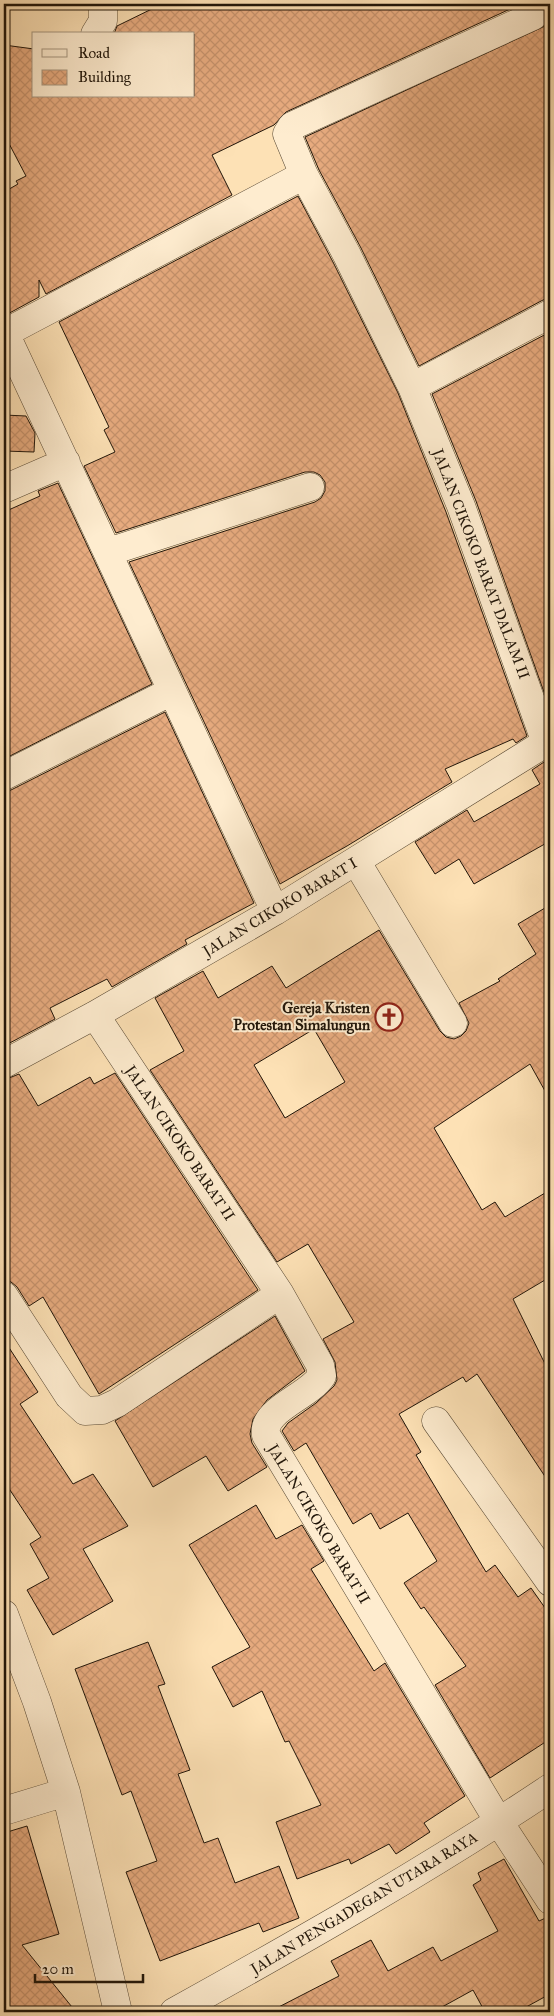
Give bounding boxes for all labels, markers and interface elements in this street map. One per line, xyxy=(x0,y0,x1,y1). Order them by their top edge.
legend xyxy=(32,32,195,98)
text: Road xyxy=(78,44,110,62)
text: Building xyxy=(78,68,132,86)
street label: JALAN CIKOKO BARAT DALAM II xyxy=(427,444,533,682)
street label: JALAN CIKOKO BARAT I xyxy=(198,854,361,962)
place label: Gereja Kristen Protestan Simalungun xyxy=(233,999,371,1035)
church icon: Gereja Kristen Protestan Simalungun xyxy=(374,1002,404,1032)
street label: JALAN CIKOKO BARAT II xyxy=(119,1060,239,1225)
street label: JALAN CIKOKO BARAT II xyxy=(262,1439,374,1608)
street label: JALAN PENGADEGAN UTARA RAYA xyxy=(246,1828,481,1980)
scale bar xyxy=(35,1951,142,1983)
text: 20 m xyxy=(42,1960,74,1978)

